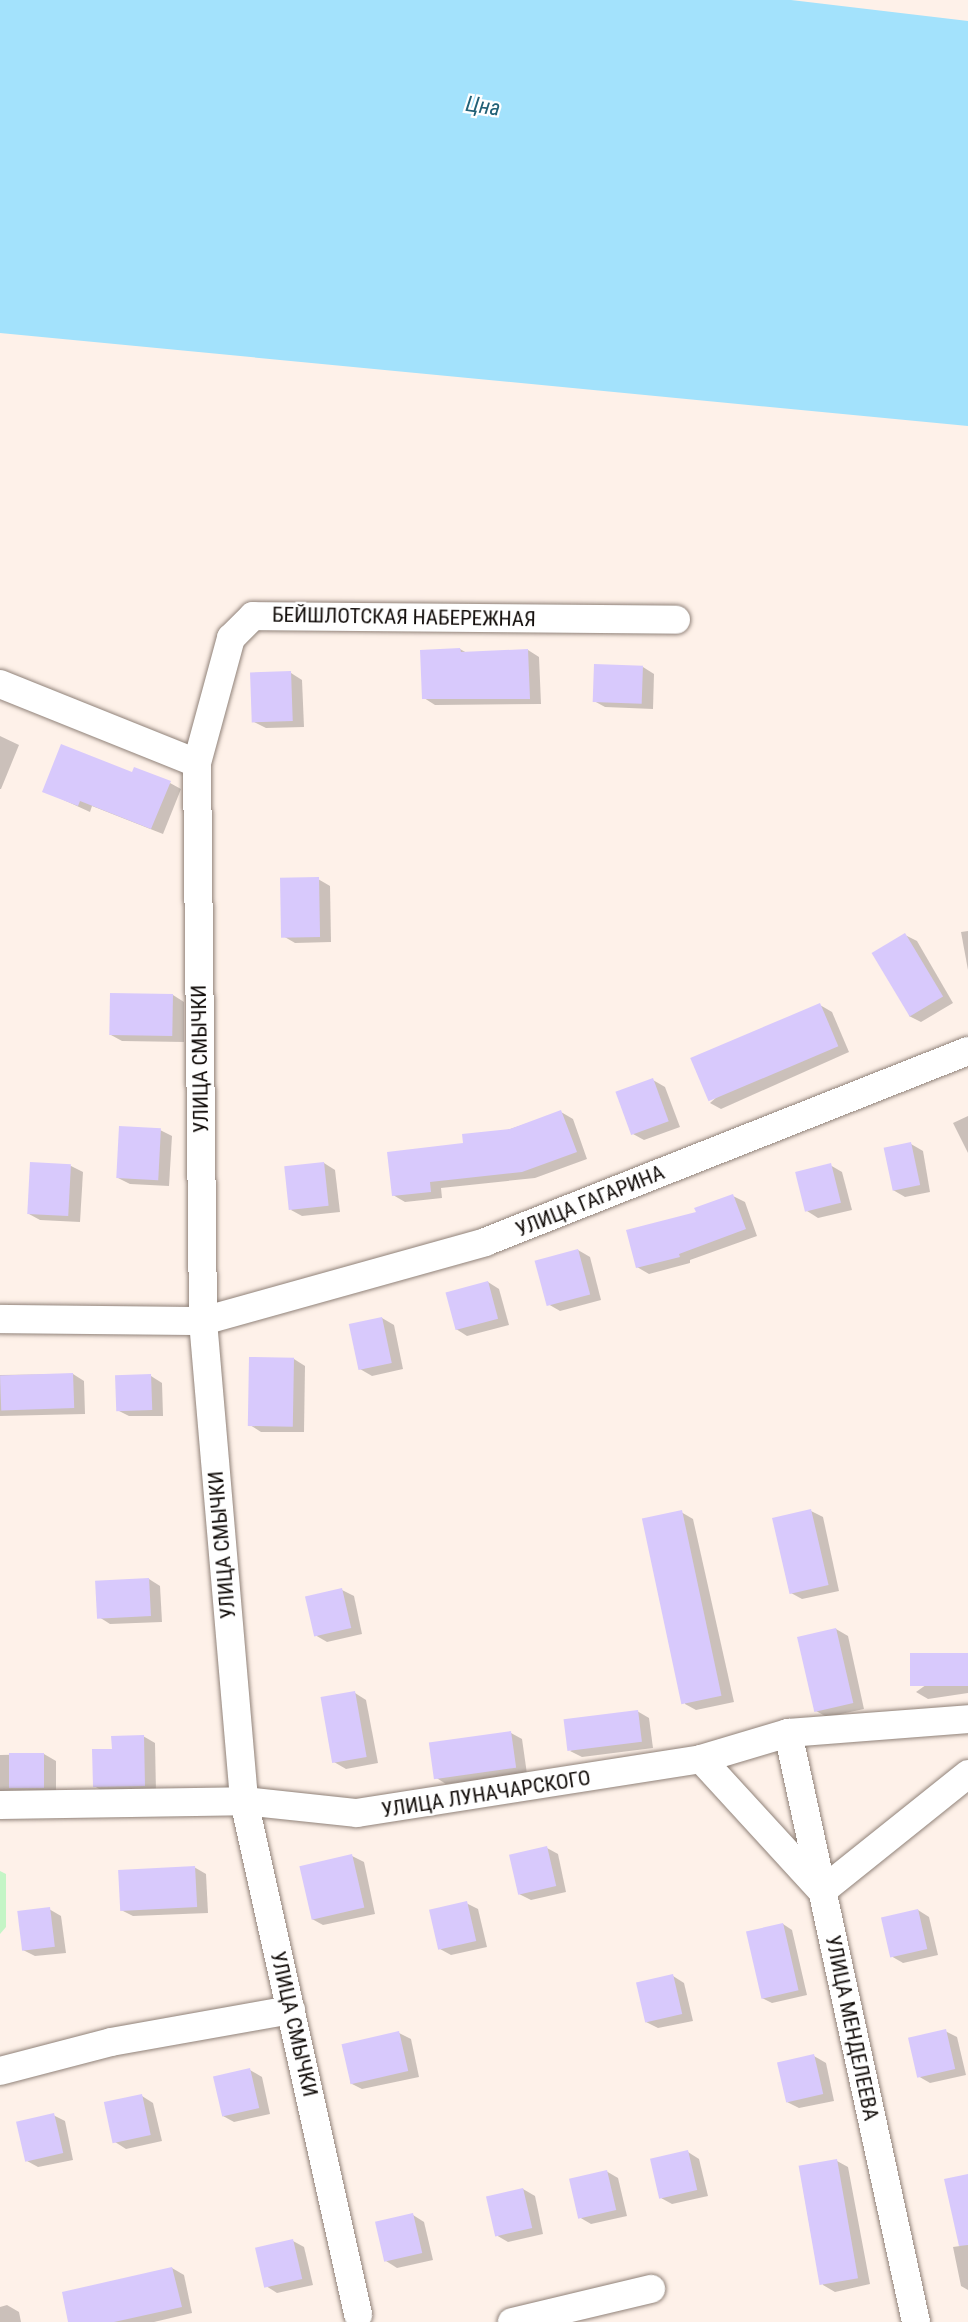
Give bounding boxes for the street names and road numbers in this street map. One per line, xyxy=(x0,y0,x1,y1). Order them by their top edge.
street label: БЕЙШЛОТСКАЯ НАБЕРЕЖНАЯ xyxy=(272,602,536,632)
street label: УЛИЦА СМЫЧКИ xyxy=(186,985,214,1133)
street label: УЛИЦА ГАГАРИНА xyxy=(512,1160,668,1242)
street label: УЛИЦА СМЫЧКИ xyxy=(203,1470,241,1620)
street label: УЛИЦА ЛУНАЧАРСКОГО xyxy=(380,1765,592,1823)
street label: УЛИЦА МЕНДЕЛЕЕВА xyxy=(820,1933,884,2123)
street label: УЛИЦА СМЫЧКИ xyxy=(265,1949,323,2099)

